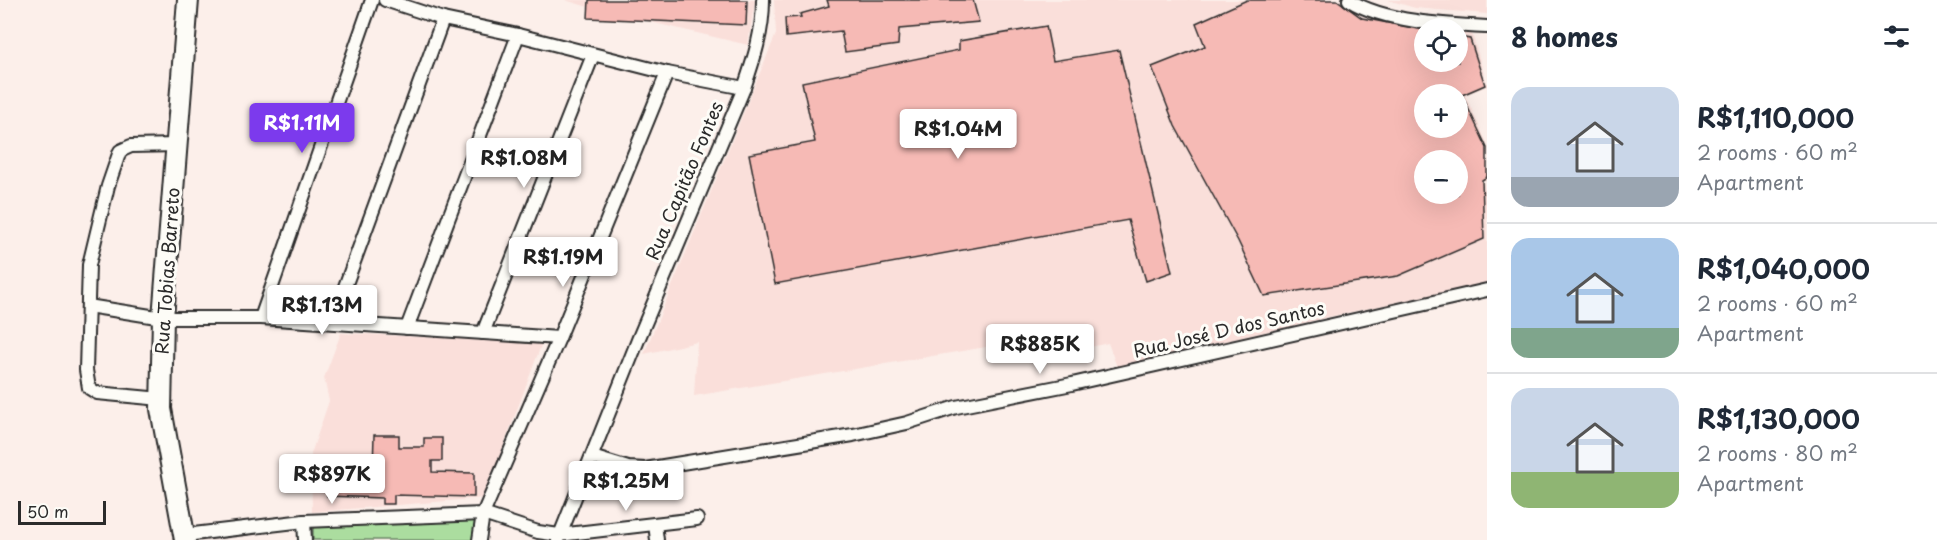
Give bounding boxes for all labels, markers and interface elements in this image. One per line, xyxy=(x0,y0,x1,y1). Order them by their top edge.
text: 8 homes xyxy=(1511,17,1618,56)
map controls xyxy=(1414,18,1468,204)
button: locate xyxy=(1414,18,1468,72)
icon: filters xyxy=(1880,20,1913,53)
button: + xyxy=(1414,84,1468,138)
street label: Rua Capitão Fontes xyxy=(638,97,729,264)
text: R$1,110,000 xyxy=(1697,98,1854,137)
pin: R$1.11M xyxy=(247,103,357,154)
text: R$1.11M xyxy=(263,107,341,137)
pin: R$1.04M xyxy=(903,109,1013,160)
icon: home xyxy=(1559,111,1631,183)
text: R$1.04M xyxy=(914,113,1002,143)
text: 2 rooms · 60 m² xyxy=(1697,137,1858,167)
pin: R$1.08M xyxy=(469,138,579,189)
text: R$1.08M xyxy=(480,142,568,172)
button: − xyxy=(1414,150,1468,204)
text: Apartment xyxy=(1697,167,1804,197)
street label: Rua Tobias Barreto xyxy=(147,187,186,355)
pin: R$1.19M xyxy=(508,237,618,288)
text: R$1.19M xyxy=(523,241,603,271)
text: R$1,040,000 xyxy=(1697,249,1870,288)
icon: home xyxy=(1559,262,1631,334)
pin: R$1.13M xyxy=(267,285,377,336)
text: 2 rooms · 60 m² xyxy=(1697,288,1858,318)
text: R$1.13M xyxy=(281,289,363,319)
street label: Rua José D dos Santos xyxy=(1131,293,1327,364)
text: Apartment xyxy=(1697,318,1804,348)
pin: R$885K xyxy=(991,324,1089,375)
text: R$885K xyxy=(1000,328,1080,358)
text: R$1,130,000 xyxy=(1697,399,1860,438)
icon: home xyxy=(1559,412,1631,484)
text: 2 rooms · 80 m² xyxy=(1697,438,1858,468)
pin: R$897K xyxy=(283,454,381,505)
text: R$897K xyxy=(293,458,371,488)
pin: R$1.25M xyxy=(571,461,681,512)
text: R$1.25M xyxy=(583,465,669,495)
text: Apartment xyxy=(1697,468,1804,498)
scale bar xyxy=(18,498,106,526)
text: 50 m xyxy=(27,499,68,523)

